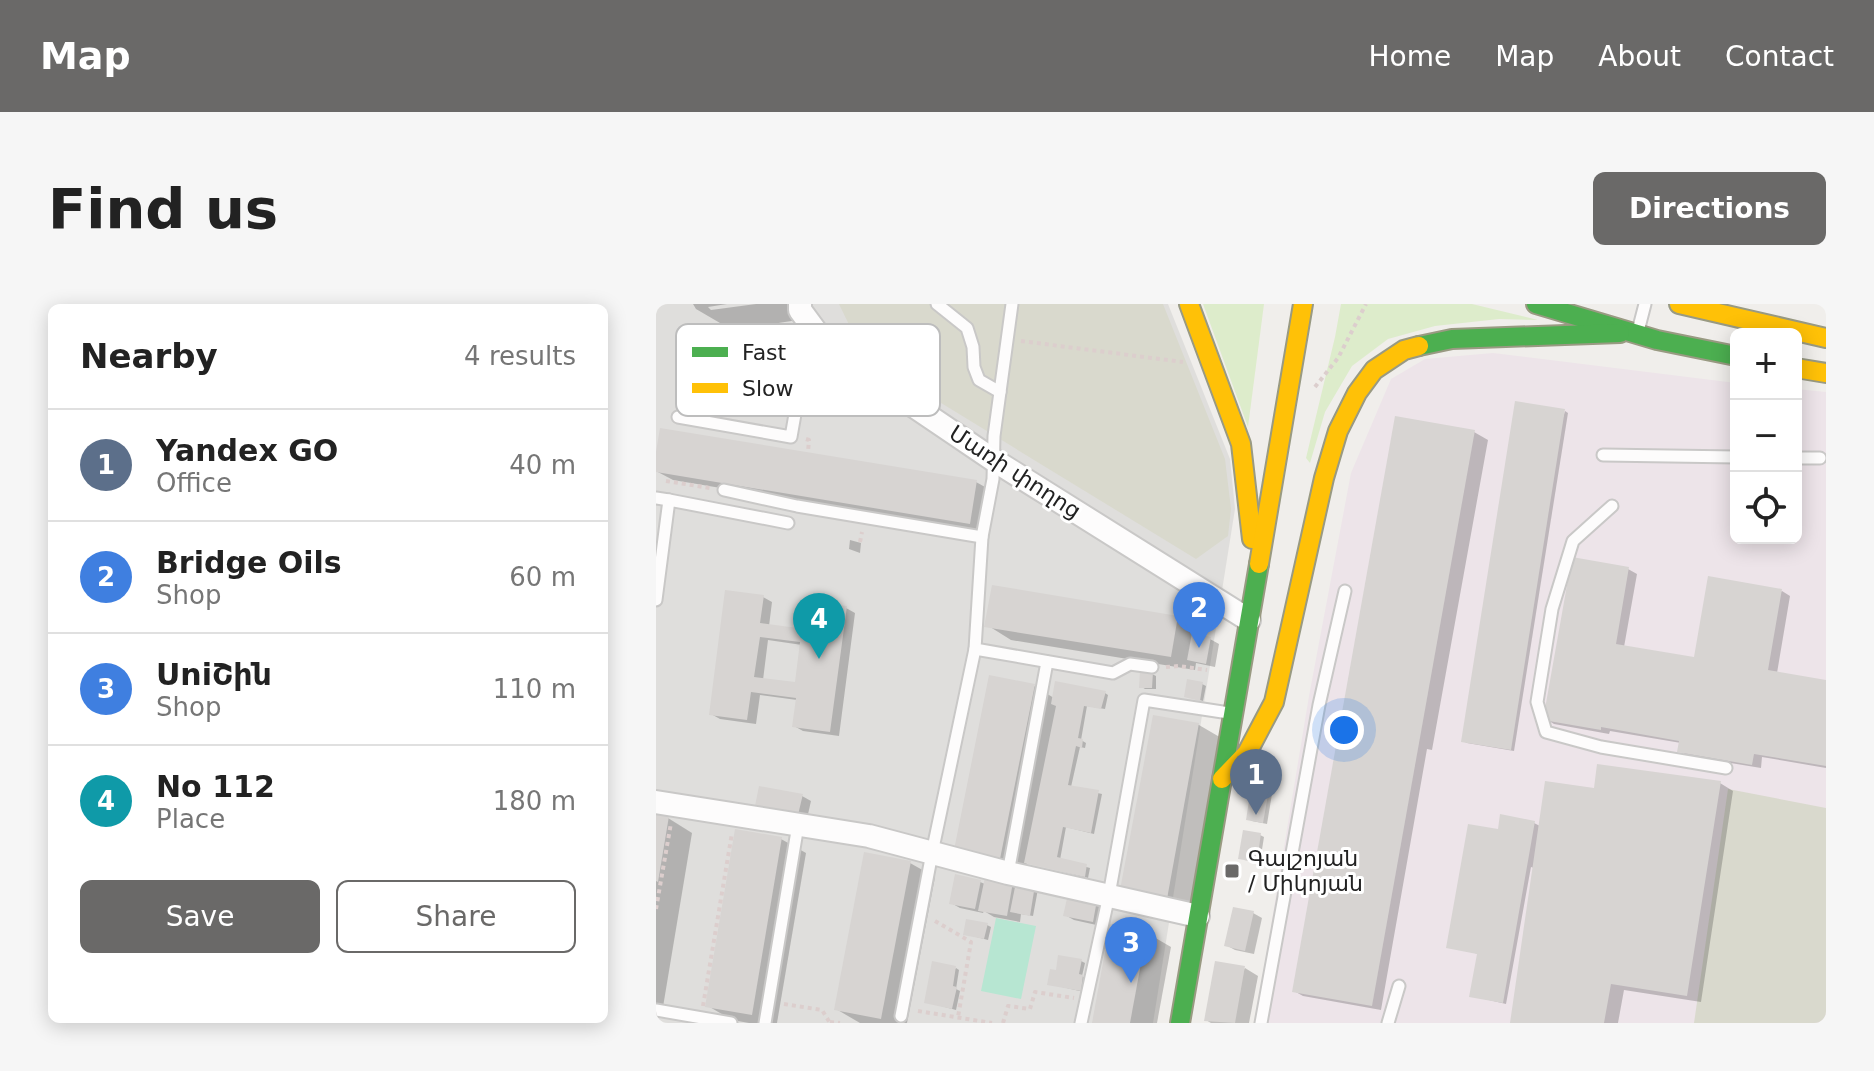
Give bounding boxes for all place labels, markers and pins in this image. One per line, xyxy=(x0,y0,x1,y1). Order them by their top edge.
pin: 2 xyxy=(1173,582,1225,648)
pin: 4 xyxy=(793,593,845,659)
pin: 1 xyxy=(1230,749,1282,815)
place label: Գալշոյան / Միկոյան xyxy=(1248,846,1363,896)
marker: Գալշոյան / Միկոյան xyxy=(1223,862,1241,880)
pin: 3 xyxy=(1105,917,1157,983)

